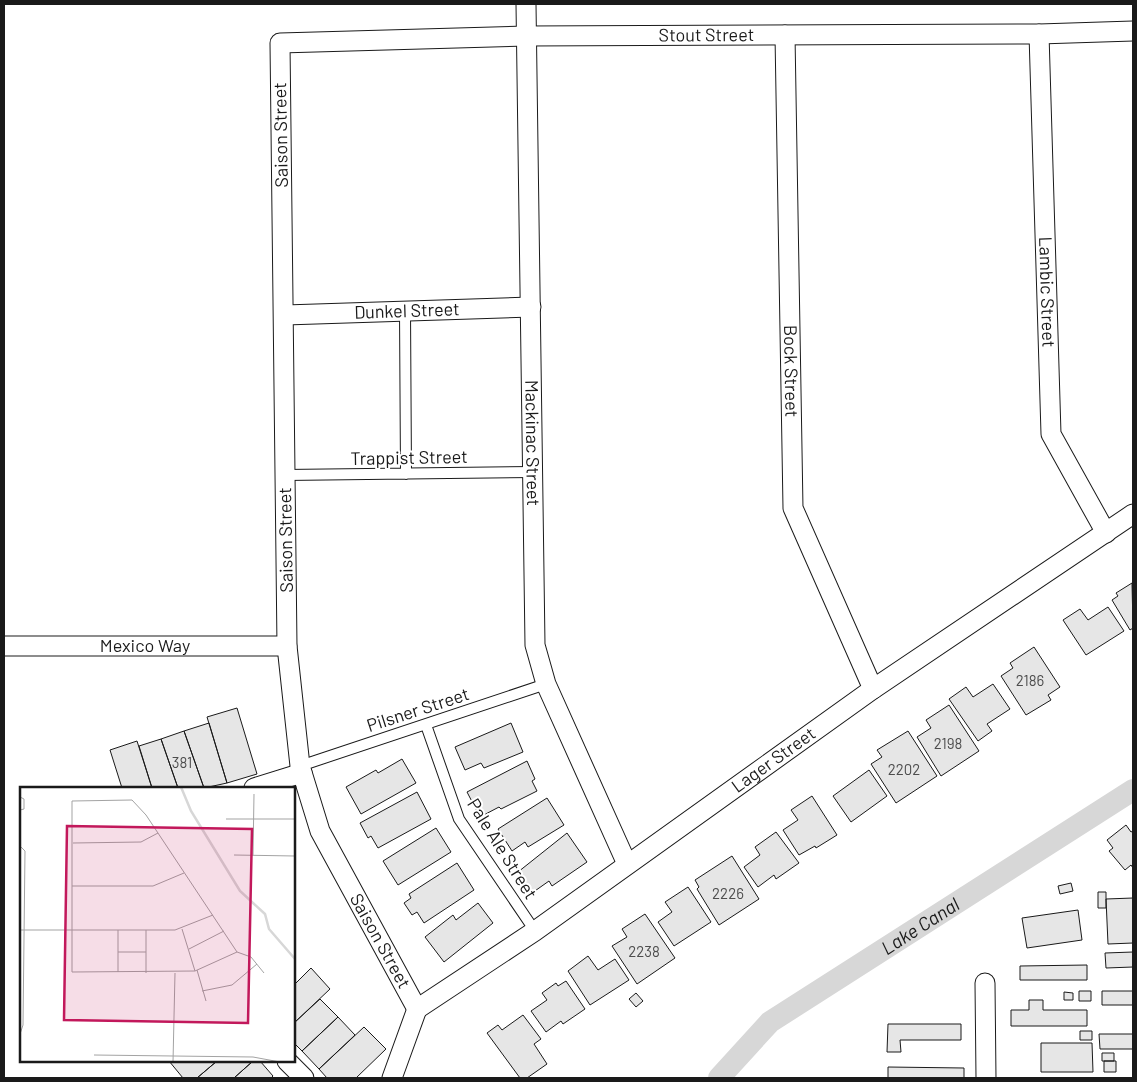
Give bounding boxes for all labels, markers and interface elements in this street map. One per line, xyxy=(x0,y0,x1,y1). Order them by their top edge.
street label: Stout Street xyxy=(659,23,754,45)
street label: Saison Street xyxy=(268,82,292,188)
street label: Lambic Street xyxy=(1035,236,1060,348)
street label: Dunkel Street xyxy=(354,297,460,323)
street label: Bock Street xyxy=(780,325,803,417)
street label: Mackinac Street xyxy=(521,380,545,506)
street label: Trappist Street xyxy=(350,445,468,469)
street label: Saison Street xyxy=(273,487,297,593)
street label: Mexico Way xyxy=(100,634,190,656)
house number: 2186 xyxy=(1016,671,1044,689)
street label: Pilsner Street xyxy=(364,682,472,736)
street label: Lager Street xyxy=(727,722,819,797)
house number: 2198 xyxy=(934,734,962,752)
house number: 381 xyxy=(172,753,192,771)
house number: 2202 xyxy=(888,760,920,778)
inset map xyxy=(20,787,295,1062)
street label: Pale Ale Street xyxy=(463,794,543,903)
house number: 2226 xyxy=(712,884,744,902)
street label: Saison Street xyxy=(346,889,416,992)
water label: Lake Canal xyxy=(877,892,964,959)
house number: 2238 xyxy=(628,942,660,960)

